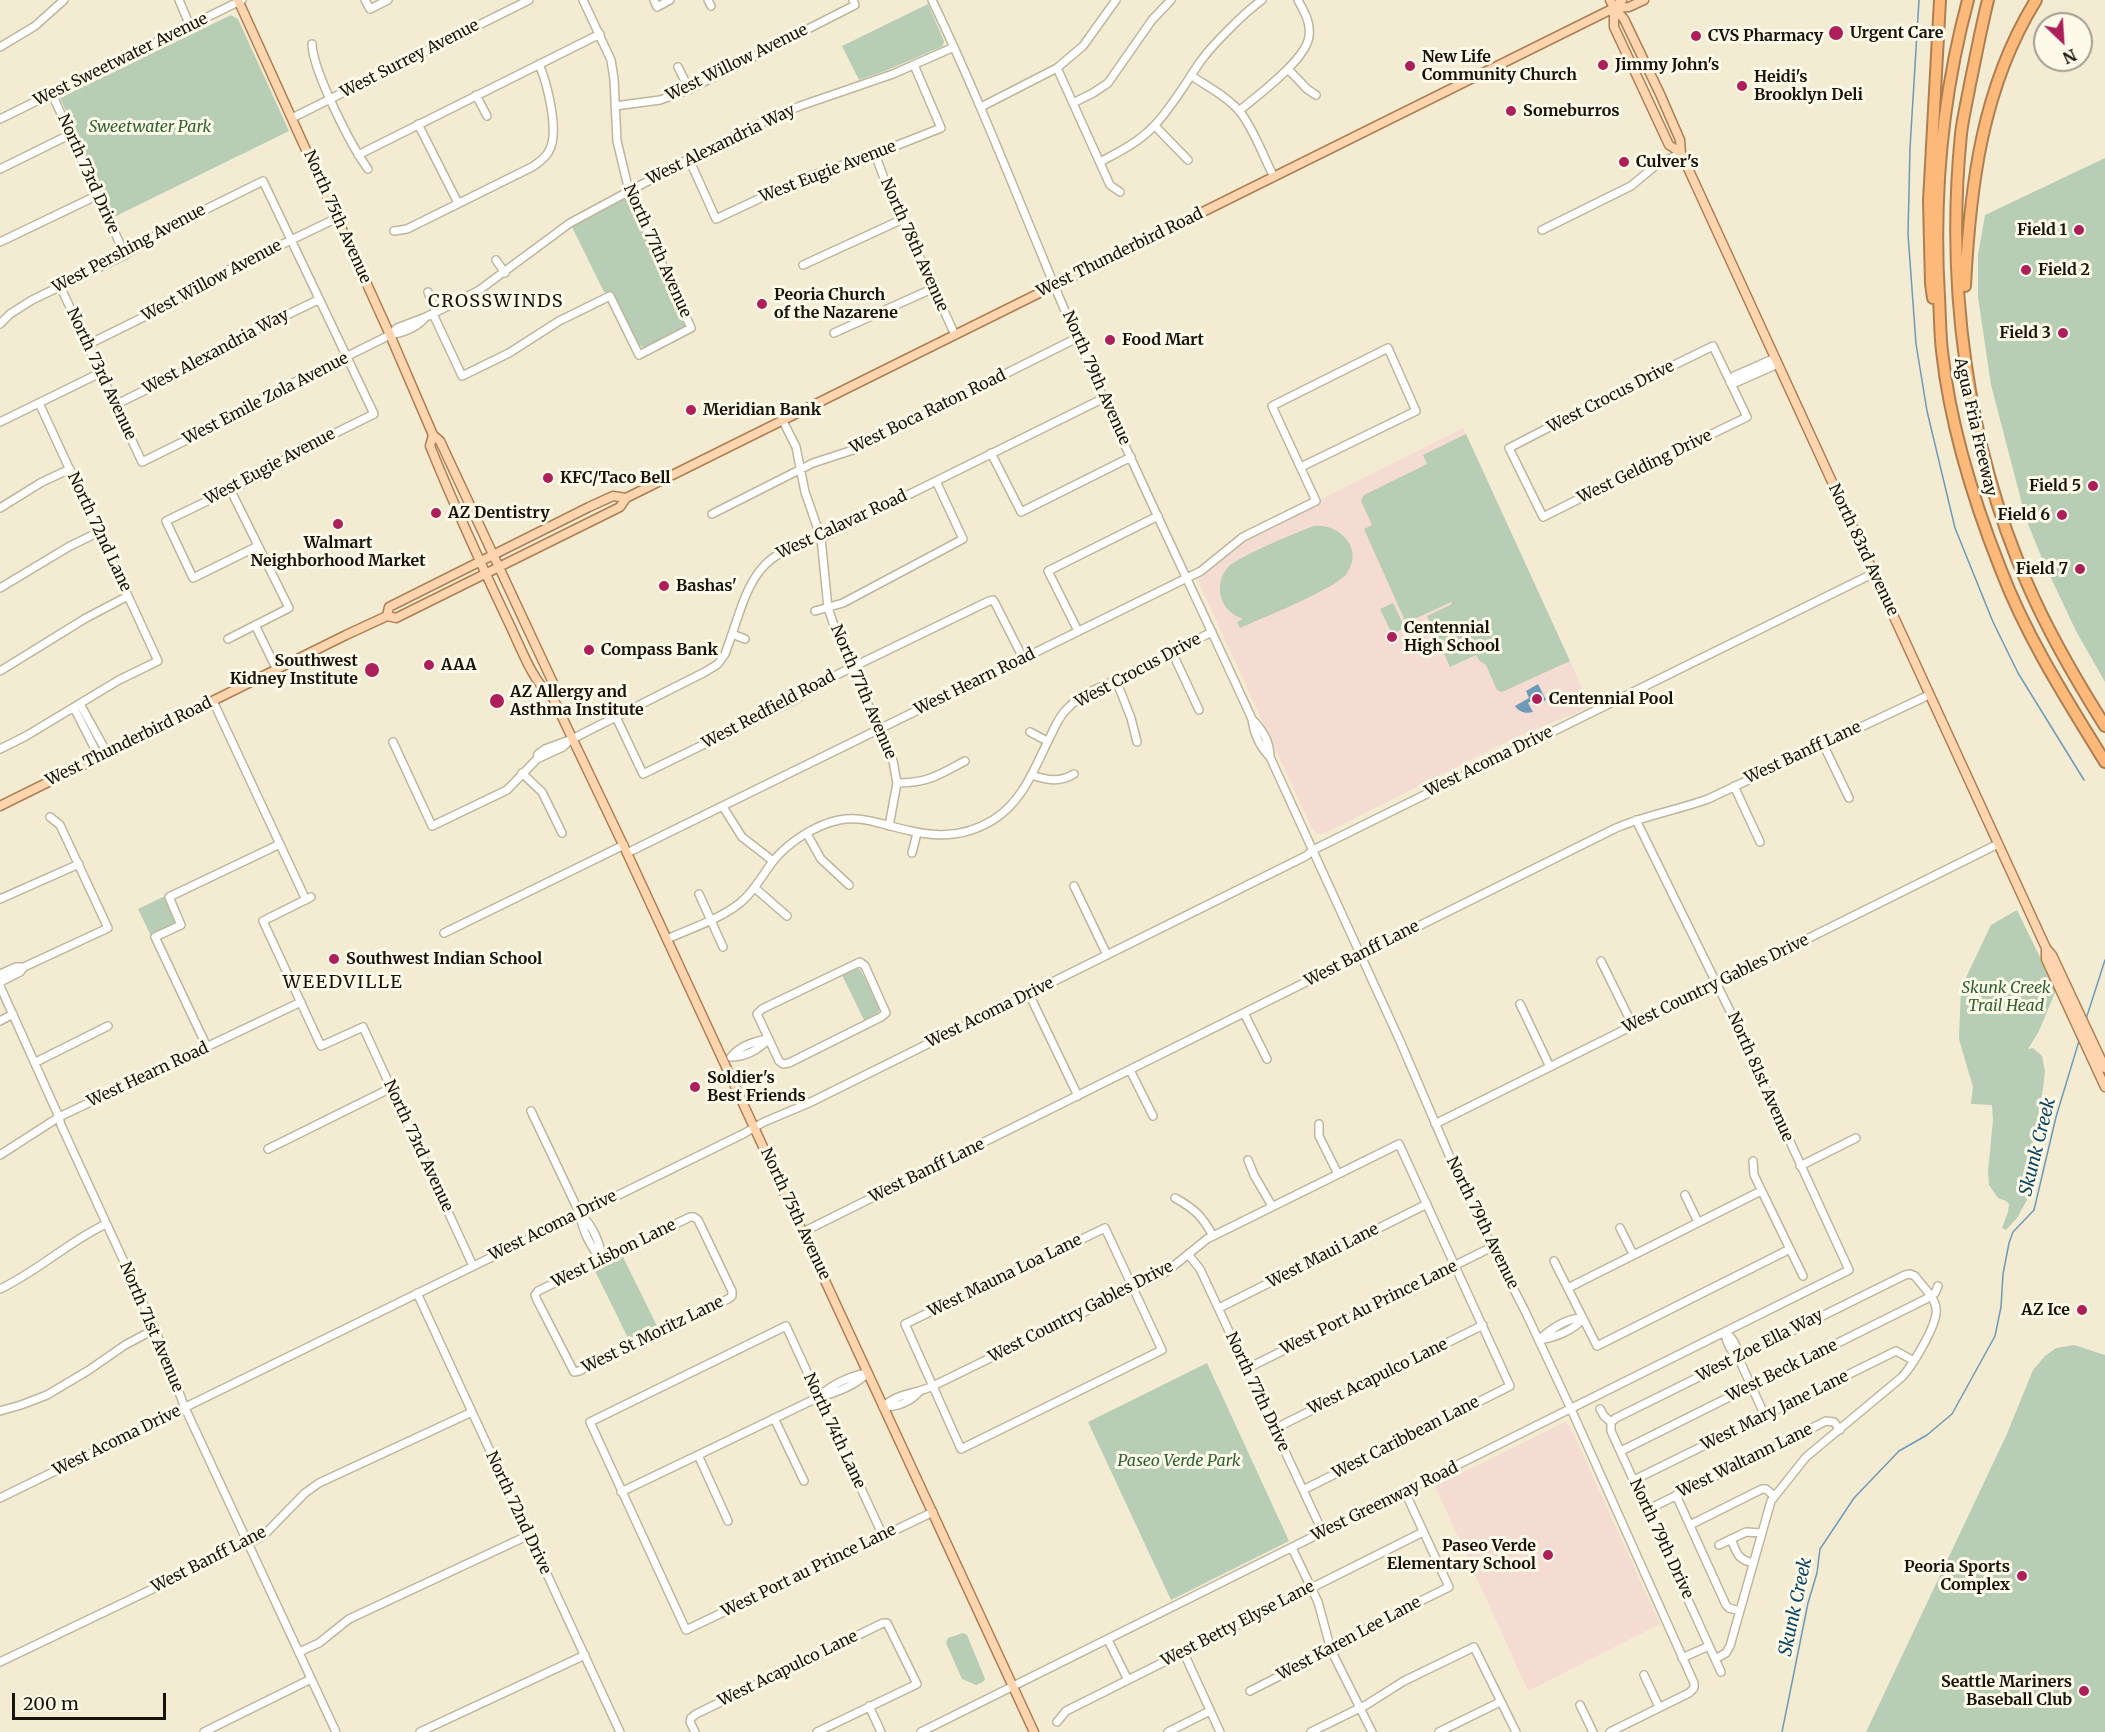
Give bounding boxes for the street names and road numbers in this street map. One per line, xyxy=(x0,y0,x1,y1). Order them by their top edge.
street label: West Sweetwater Avenue xyxy=(31,9,211,111)
street label: West Surrey Avenue xyxy=(338,16,482,102)
street label: West Willow Avenue xyxy=(663,20,811,106)
street label: West Alexandria Way xyxy=(644,101,798,189)
street label: North 73rd Drive xyxy=(53,111,123,237)
street label: West Eugie Avenue xyxy=(757,137,899,207)
street label: North 75th Avenue xyxy=(299,148,375,286)
street label: North 78th Avenue xyxy=(876,175,952,315)
street label: North 77th Avenue xyxy=(619,181,695,321)
street label: West Pershing Avenue xyxy=(49,201,209,297)
street label: West Thunderbird Road xyxy=(1034,204,1206,302)
street label: West Willow Avenue xyxy=(139,236,285,326)
street label: North 73rd Avenue xyxy=(62,305,140,443)
street label: West Alexandria Way xyxy=(140,305,292,399)
street label: North 79th Avenue xyxy=(1058,308,1134,448)
street label: West Emile Zola Avenue xyxy=(180,349,352,449)
street label: Agua Fria Freeway xyxy=(1950,356,2000,498)
street label: West Crocus Drive xyxy=(1544,357,1678,437)
street label: West Boca Raton Road xyxy=(847,366,1009,458)
street label: West Eugie Avenue xyxy=(202,425,338,509)
street label: West Gelding Drive xyxy=(1575,426,1715,508)
street label: North 72nd Lane xyxy=(63,469,135,595)
street label: North 83rd Avenue xyxy=(1824,481,1902,619)
street label: West Calavar Road xyxy=(774,486,910,564)
street label: North 77th Avenue xyxy=(826,622,900,762)
street label: West Crocus Drive xyxy=(1072,630,1204,712)
street label: West Hearn Road xyxy=(912,645,1038,719)
street label: West Redfield Road xyxy=(699,667,839,753)
street label: West Thunderbird Road xyxy=(43,693,215,791)
street label: West Banff Lane xyxy=(1742,718,1864,788)
street label: West Acoma Drive xyxy=(1422,723,1556,801)
street label: West Banff Lane xyxy=(1302,917,1422,991)
street label: West Country Gables Drive xyxy=(1620,931,1812,1037)
street label: West Acoma Drive xyxy=(923,974,1057,1052)
street label: North 81st Avenue xyxy=(1723,1009,1797,1145)
street label: West Hearn Road xyxy=(84,1038,212,1112)
street label: North 73rd Avenue xyxy=(379,1077,457,1215)
street label: West Banff Lane xyxy=(866,1135,988,1207)
street label: North 75th Avenue xyxy=(756,1145,834,1283)
street label: North 79th Avenue xyxy=(1442,1154,1522,1292)
street label: West Acoma Drive xyxy=(486,1187,620,1265)
street label: West Lisbon Lane xyxy=(549,1216,679,1292)
street label: West Maui Lane xyxy=(1264,1220,1382,1292)
street label: West Mauna Loa Lane xyxy=(925,1230,1085,1322)
street label: West Country Gables Drive xyxy=(986,1257,1176,1367)
street label: West Port Au Prince Lane xyxy=(1277,1257,1461,1359)
street label: North 71st Avenue xyxy=(115,1259,187,1395)
street label: West St Moritz Lane xyxy=(579,1292,727,1378)
street label: West Zoe Ella Way xyxy=(1694,1306,1826,1386)
street label: North 77th Drive xyxy=(1221,1329,1293,1455)
street label: West Acapulco Lane xyxy=(1305,1335,1451,1419)
street label: West Beck Lane xyxy=(1723,1336,1841,1406)
street label: West Mary Jane Lane xyxy=(1698,1367,1852,1455)
street label: North 74th Lane xyxy=(799,1370,869,1492)
street label: West Caribbean Lane xyxy=(1330,1393,1482,1483)
street label: West Acoma Drive xyxy=(50,1402,184,1480)
street label: West Waltann Lane xyxy=(1674,1420,1816,1502)
street label: North 72nd Drive xyxy=(481,1449,555,1577)
street label: West Greenway Road xyxy=(1309,1458,1461,1546)
street label: North 79th Drive xyxy=(1625,1476,1697,1602)
street label: West Port au Prince Lane xyxy=(719,1520,899,1622)
street label: West Banff Lane xyxy=(149,1523,269,1597)
street label: West Betty Elyse Lane xyxy=(1158,1577,1318,1671)
street label: West Karen Lee Lane xyxy=(1274,1593,1424,1685)
street label: West Acapulco Lane xyxy=(715,1627,861,1711)

